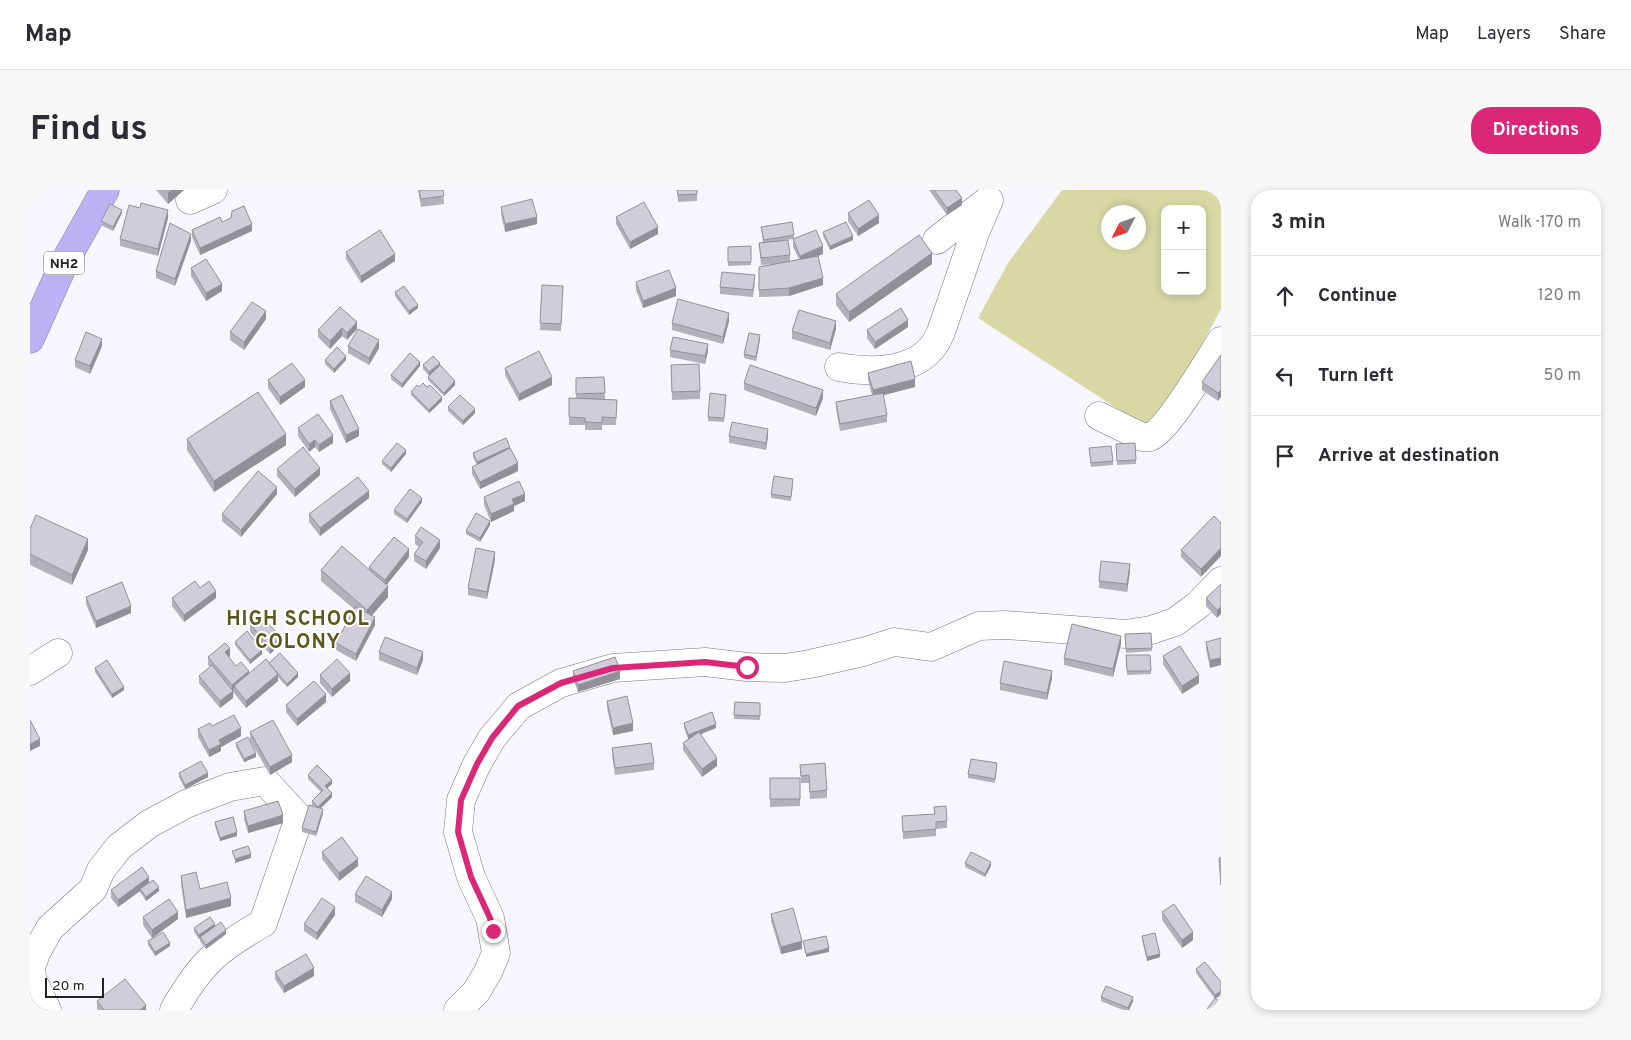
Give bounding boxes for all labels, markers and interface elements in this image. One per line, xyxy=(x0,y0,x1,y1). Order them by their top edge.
text: Map xyxy=(25,20,72,50)
text: Map xyxy=(1415,23,1449,46)
text: Layers xyxy=(1477,23,1531,46)
text: Share xyxy=(1559,23,1606,46)
button: Directions xyxy=(1471,107,1601,154)
text: Find us xyxy=(30,108,148,152)
north arrow xyxy=(1101,205,1146,250)
map controls xyxy=(1161,205,1206,295)
button: + xyxy=(1161,205,1206,250)
text: 3 min xyxy=(1271,209,1326,236)
text: Walk · 170 m xyxy=(1498,213,1581,233)
button: − xyxy=(1161,250,1206,295)
road number: NH2 xyxy=(44,252,84,274)
icon: ahead xyxy=(1271,282,1299,310)
text: Continue xyxy=(1318,284,1397,308)
text: 120 m xyxy=(1538,286,1581,306)
icon: left xyxy=(1271,362,1299,390)
text: Turn left xyxy=(1318,364,1394,388)
text: 50 m xyxy=(1544,366,1581,386)
icon: arrive xyxy=(1271,442,1299,470)
text: Arrive at destination xyxy=(1318,444,1499,468)
district label: HIGH SCHOOL COLONY xyxy=(226,607,370,656)
route start xyxy=(736,656,759,679)
route end xyxy=(482,920,505,943)
scale bar xyxy=(45,975,104,998)
text: 20 m xyxy=(52,978,85,995)

